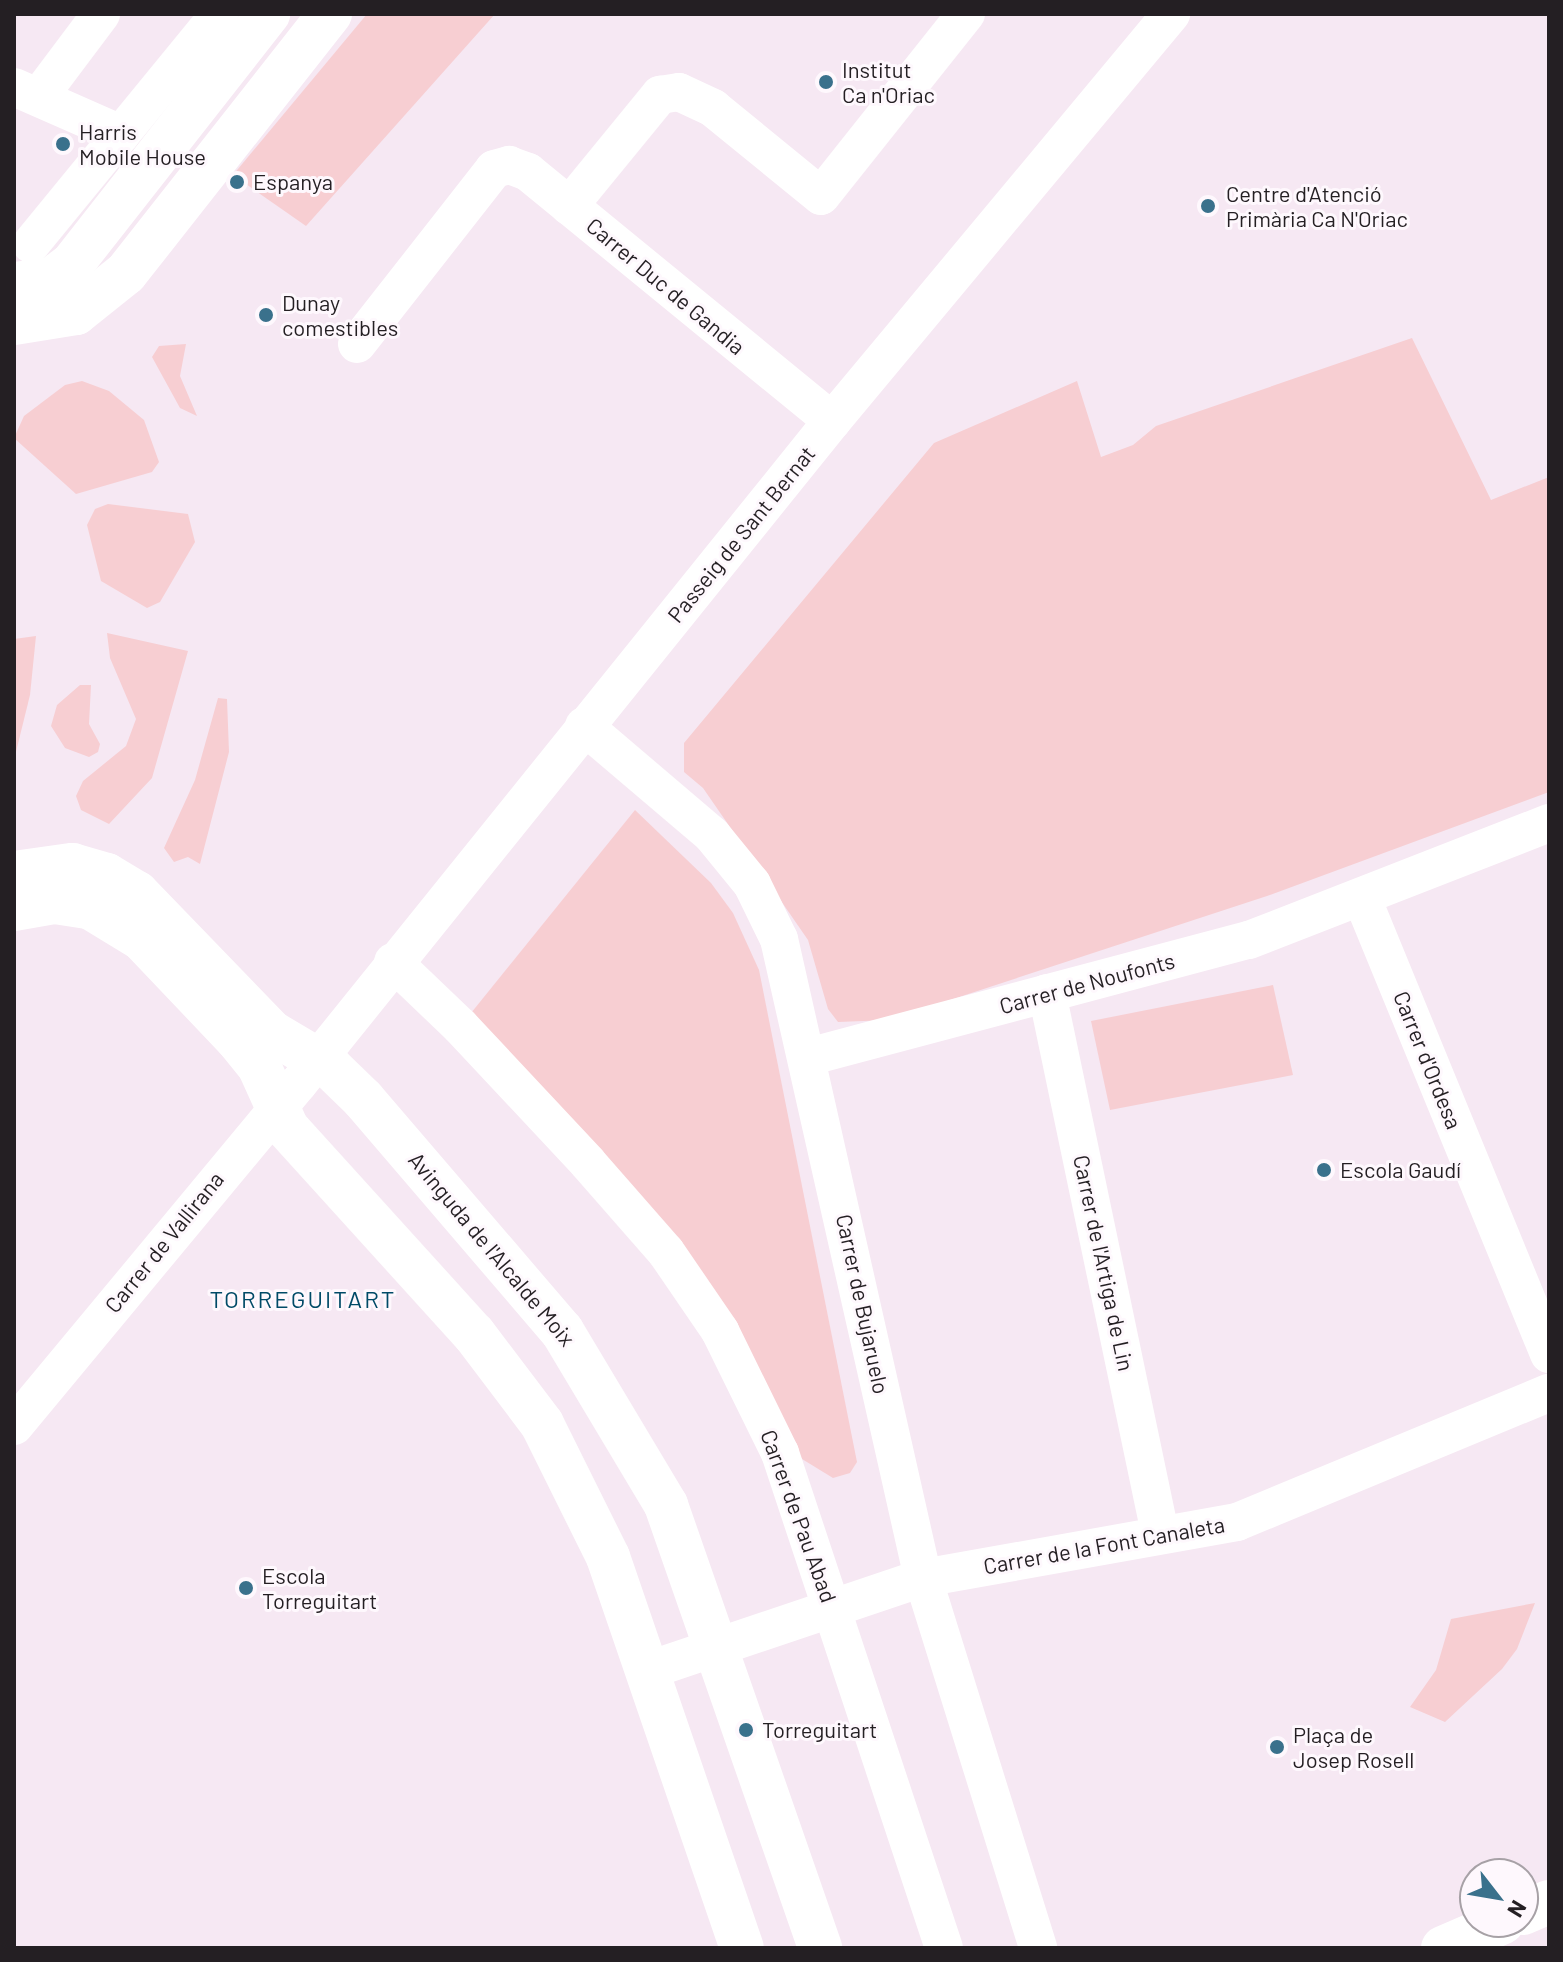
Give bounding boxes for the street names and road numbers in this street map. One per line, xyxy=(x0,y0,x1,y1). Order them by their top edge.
street label: Carrer Duc de Gandia xyxy=(581,212,751,360)
street label: Passeig de Sant Bernat xyxy=(662,440,820,628)
street label: Carrer de Noufonts xyxy=(996,947,1178,1019)
street label: Carrer d'Ordesa xyxy=(1388,987,1468,1133)
street label: Avinguda de l'Alcalde Moix xyxy=(403,1147,581,1351)
street label: Carrer de l'Artiga de Lin xyxy=(1068,1153,1140,1373)
street label: Carrer de Vallirana xyxy=(99,1166,229,1318)
street label: Carrer de Bujaruelo xyxy=(831,1212,895,1396)
street label: Carrer de Pau Abad xyxy=(756,1426,842,1606)
street label: Carrer de la Font Canaleta xyxy=(981,1511,1227,1579)

